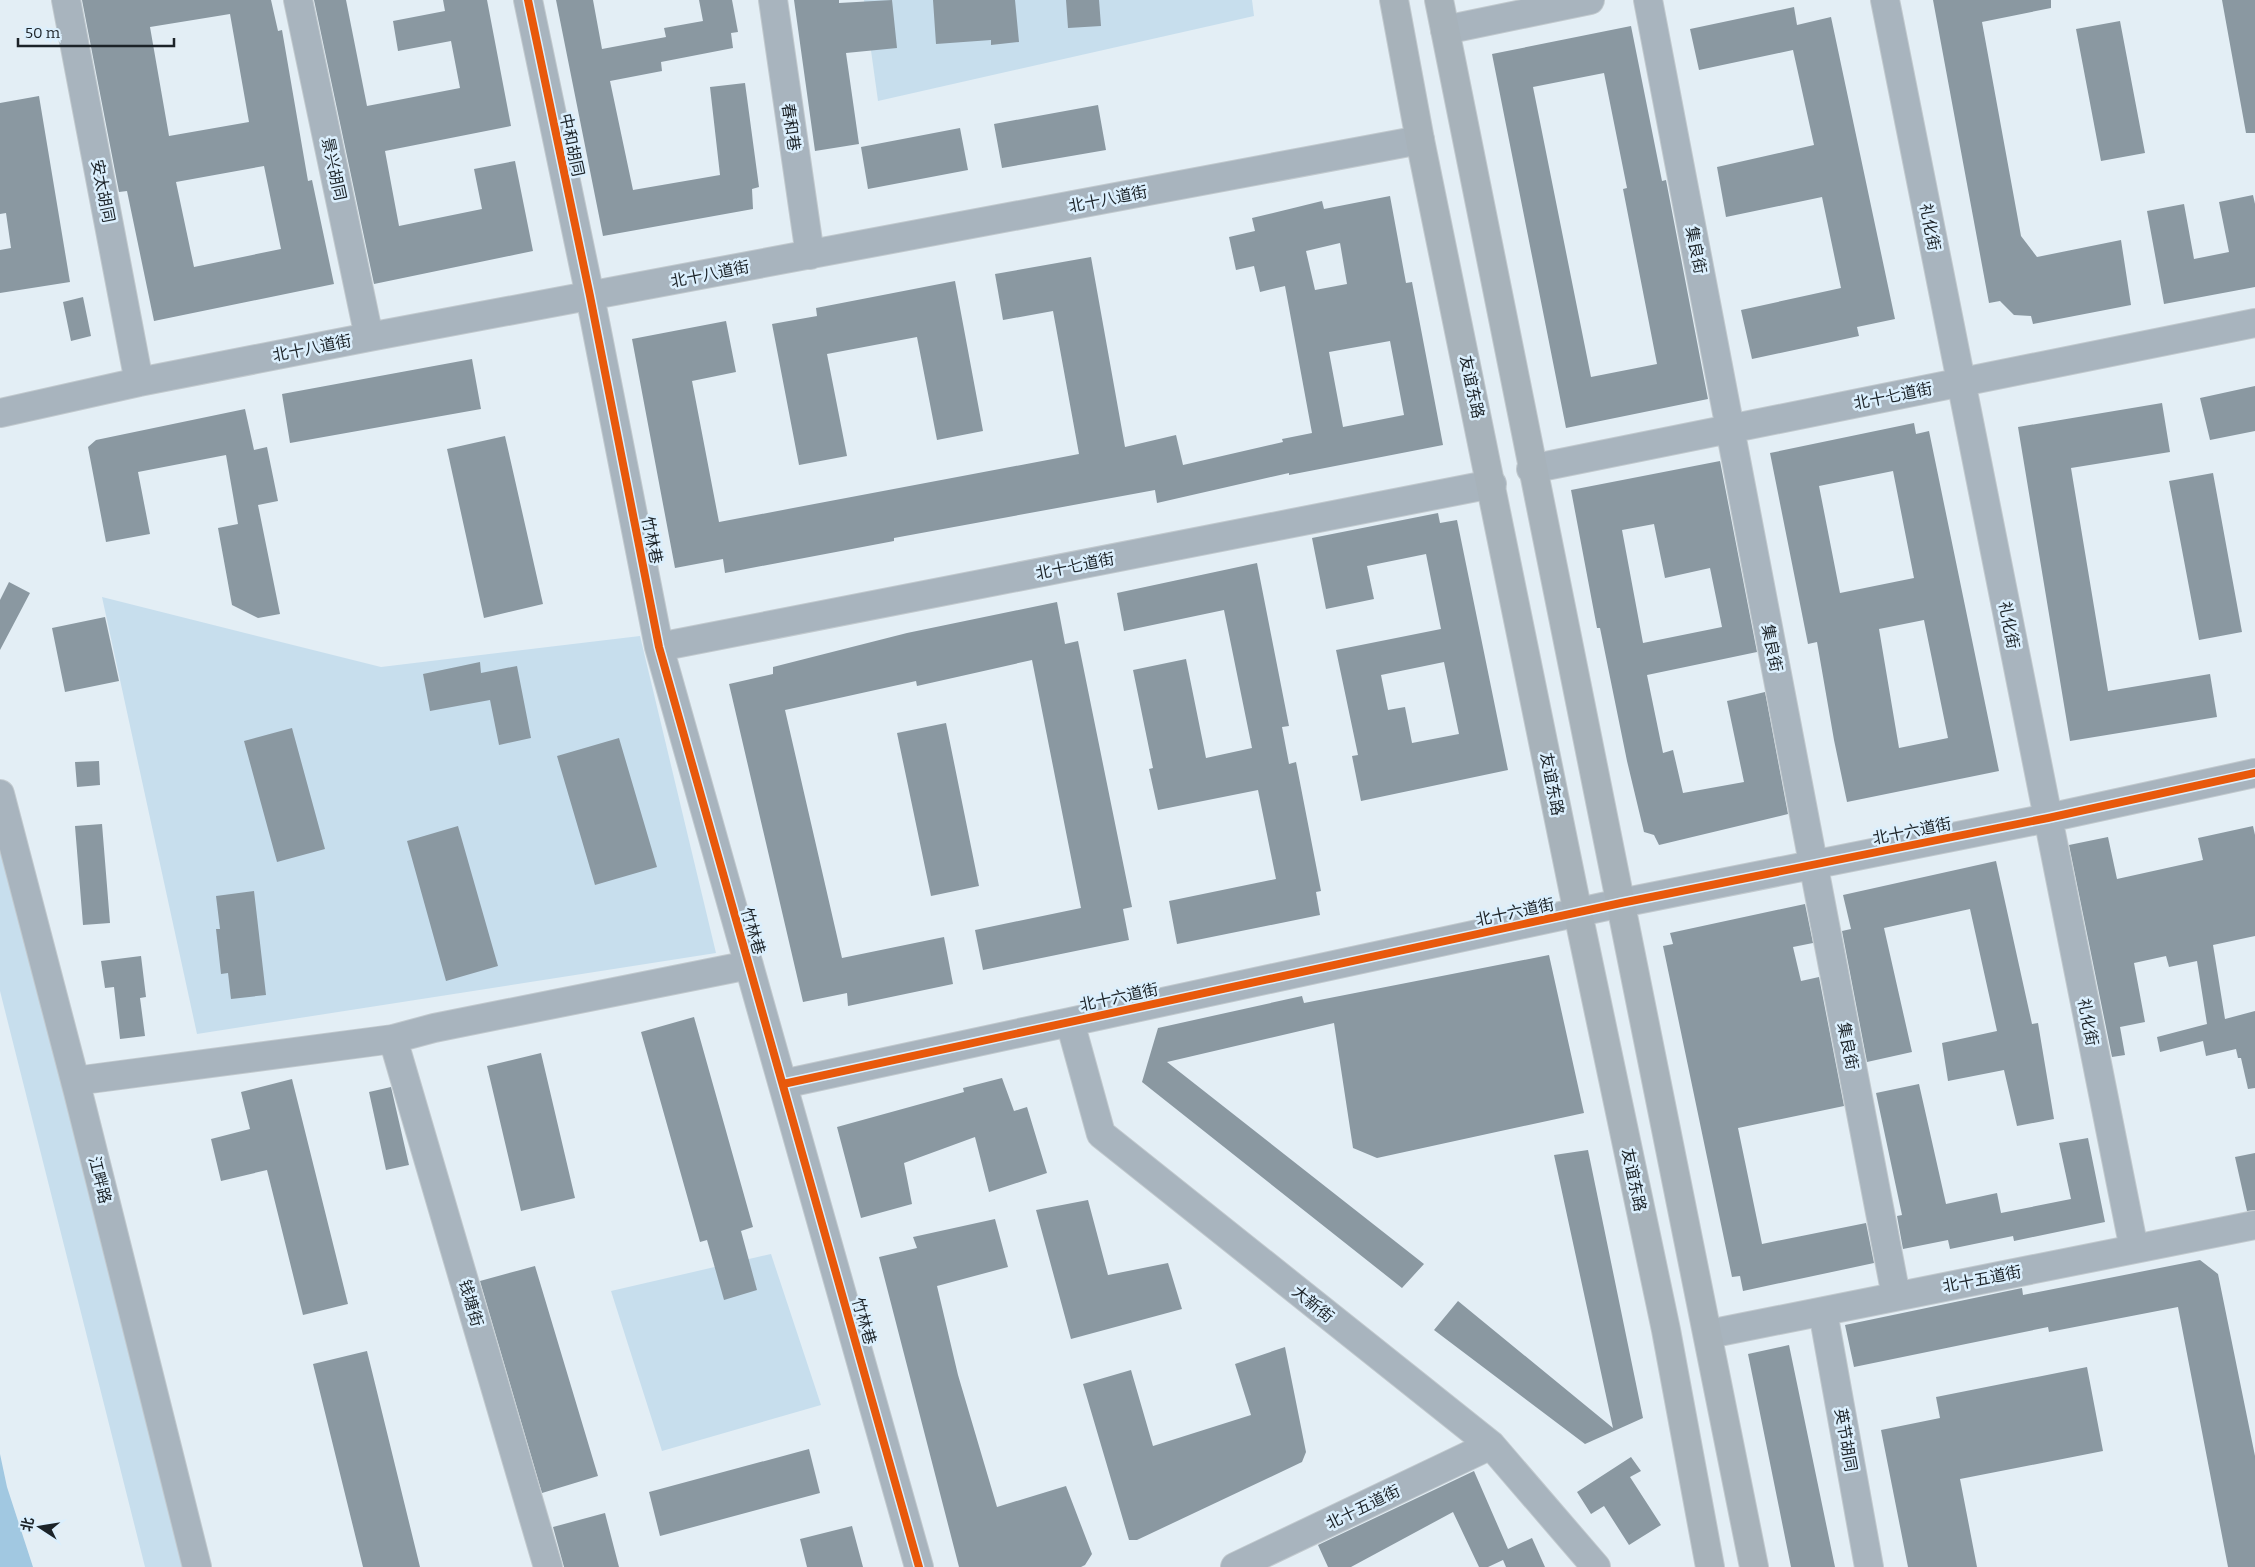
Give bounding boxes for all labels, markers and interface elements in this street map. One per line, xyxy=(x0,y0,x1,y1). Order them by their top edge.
scale bar xyxy=(18,15,174,47)
text: 50 m xyxy=(25,24,61,42)
street label: 春和巷 xyxy=(778,102,804,152)
street label: 中和胡同 xyxy=(556,112,588,178)
street label: 景兴胡同 xyxy=(318,136,350,202)
street label: 安太胡同 xyxy=(88,158,118,224)
street label: 北十八道街 xyxy=(1067,182,1149,216)
street label: 礼化街 xyxy=(1916,202,1944,252)
street label: 集良街 xyxy=(1682,225,1710,275)
street label: 北十八道街 xyxy=(669,257,751,291)
street label: 北十八道街 xyxy=(271,331,353,365)
street label: 友谊东路 xyxy=(1456,354,1488,420)
street label: 北十七道街 xyxy=(1852,379,1934,413)
street label: 竹林巷 xyxy=(638,515,666,565)
street label: 北十七道街 xyxy=(1034,549,1116,583)
street label: 礼化街 xyxy=(1995,600,2023,650)
street label: 集良街 xyxy=(1758,623,1786,673)
street label: 友谊东路 xyxy=(1537,751,1567,817)
street label: 北十六道街 xyxy=(1871,814,1953,848)
street label: 北十六道街 xyxy=(1474,894,1556,930)
street label: 竹林巷 xyxy=(737,905,769,957)
street label: 北十六道街 xyxy=(1078,979,1160,1015)
street label: 礼化街 xyxy=(2074,997,2102,1047)
street label: 集良街 xyxy=(1834,1021,1862,1071)
street label: 友谊东路 xyxy=(1618,1147,1650,1213)
street label: 江畔路 xyxy=(85,1154,115,1206)
street label: 北十五道街 xyxy=(1941,1262,2023,1296)
street label: 钱塘街 xyxy=(455,1277,487,1329)
street label: 大新街 xyxy=(1288,1282,1338,1326)
street label: 竹林巷 xyxy=(848,1295,880,1347)
street label: 英节胡同 xyxy=(1831,1407,1861,1473)
street label: 北十五道街 xyxy=(1323,1481,1403,1533)
north arrow xyxy=(15,1502,65,1552)
text: 北 xyxy=(18,1516,38,1533)

